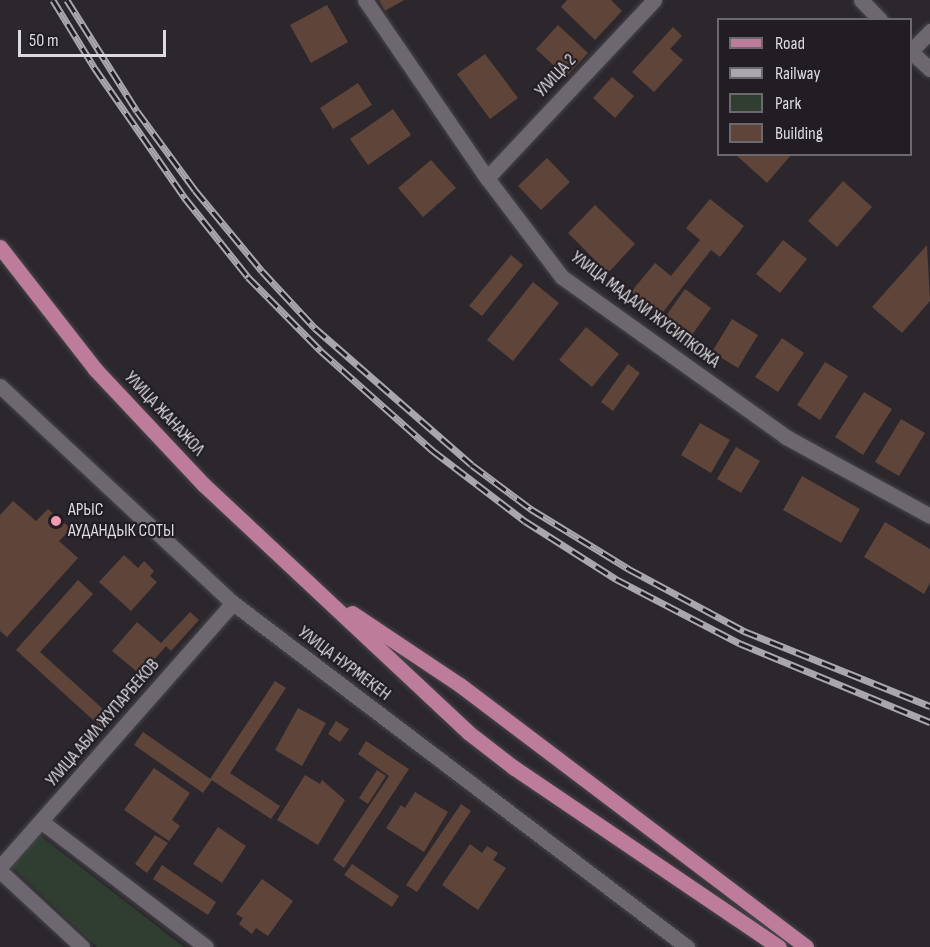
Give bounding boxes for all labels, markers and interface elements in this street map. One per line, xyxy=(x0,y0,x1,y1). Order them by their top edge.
scale bar xyxy=(21,18,170,56)
legend xyxy=(717,18,912,156)
text: 50 m xyxy=(29,30,59,51)
text: Road xyxy=(775,33,805,54)
street label: УЛИЦА 2 xyxy=(531,50,581,102)
text: Railway xyxy=(775,63,820,84)
text: Park xyxy=(775,93,801,114)
text: Building xyxy=(775,123,823,144)
street label: УЛИЦА МАДАЛИ ЖУСИПКОЖА xyxy=(566,247,724,373)
street label: УЛИЦА ЖАНАЖОЛ xyxy=(119,367,209,461)
place label: АРЫС АУДАНДЫК СОТЫ xyxy=(68,500,175,542)
marker: АРЫС АУДАНДЫК СОТЫ xyxy=(49,514,63,528)
street label: УЛИЦА НУРМЕКЕН xyxy=(293,622,395,706)
street label: УЛИЦА АБИЛ ЖУПАРБЕКОВ xyxy=(42,655,164,791)

